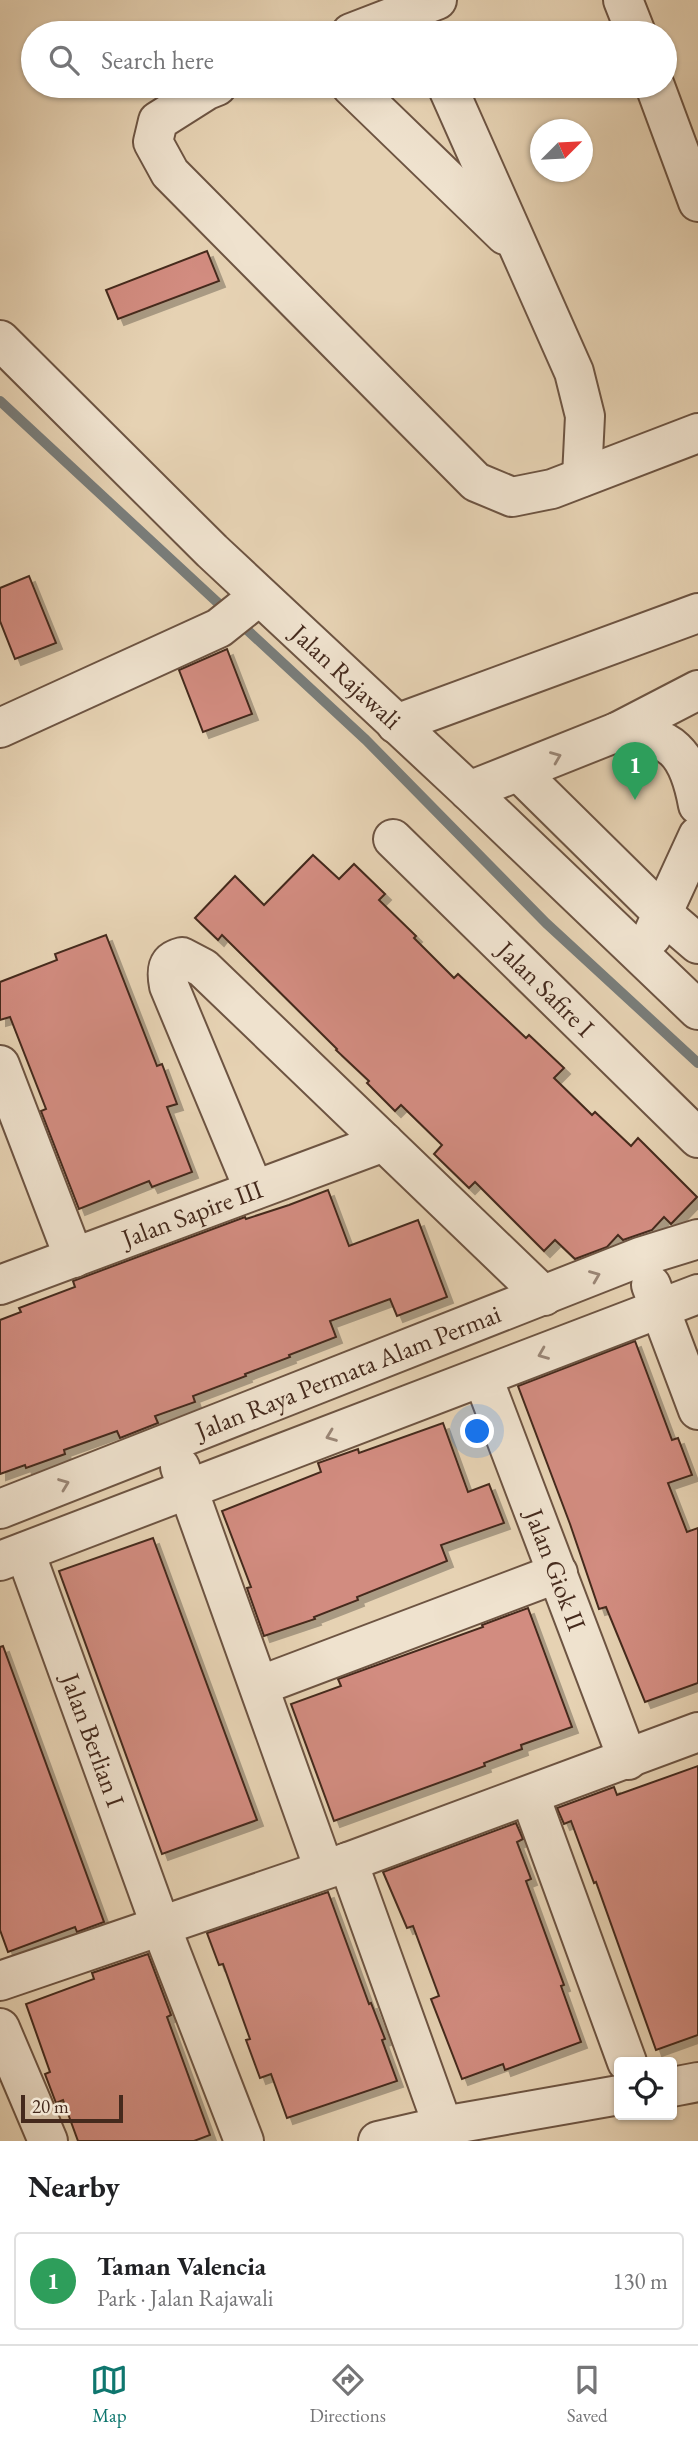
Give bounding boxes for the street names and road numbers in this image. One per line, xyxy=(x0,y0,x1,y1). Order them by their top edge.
street label: Jalan Rajawali xyxy=(282,615,409,737)
street label: Jalan Safire I xyxy=(488,932,602,1044)
street label: Jalan Sapire III xyxy=(115,1172,267,1256)
street label: Jalan Raya Permata Alam Permai xyxy=(189,1297,506,1448)
street label: Jalan Giok II xyxy=(516,1502,594,1636)
street label: Jalan Berlian I xyxy=(53,1667,133,1812)

